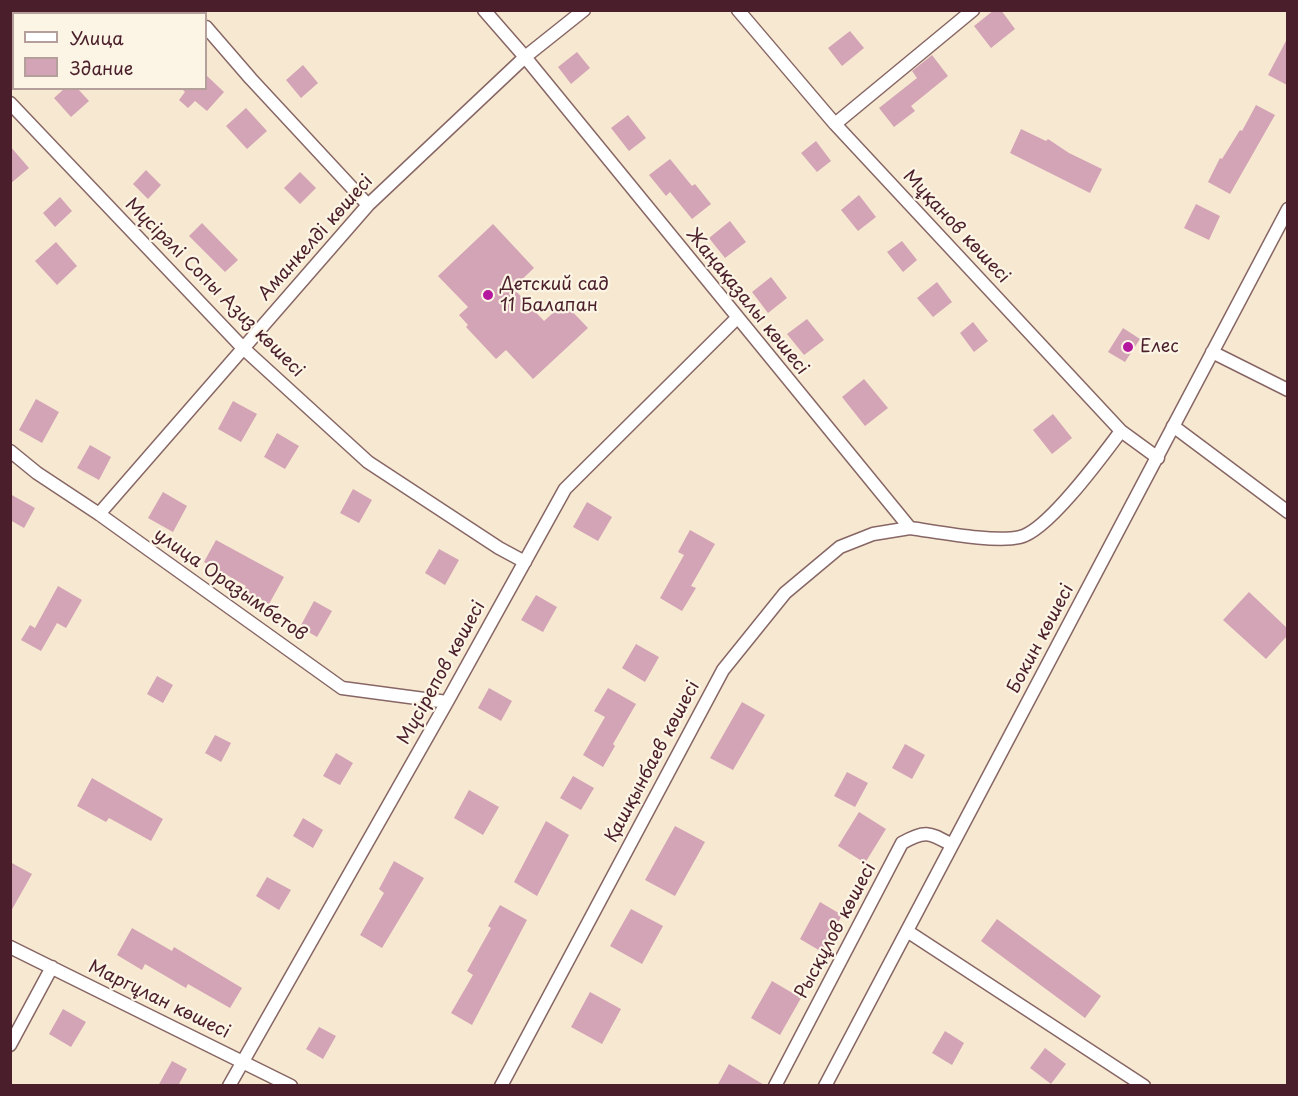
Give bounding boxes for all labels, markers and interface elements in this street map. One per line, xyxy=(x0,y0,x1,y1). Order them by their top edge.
legend xyxy=(12,12,207,90)
text: Улица xyxy=(70,24,124,51)
text: Здание xyxy=(70,54,133,81)
street label: Мұқанов көшесі xyxy=(898,166,1014,288)
street label: Аманкелді көшесі xyxy=(254,171,378,305)
street label: Мүсірәлі Сопы Азиз көшесі xyxy=(120,194,308,382)
street label: Жаңақазалы көшесі xyxy=(681,225,813,379)
place label: Детский сад 11 Балапан xyxy=(500,274,609,316)
marker: Детский сад 11 Балапан xyxy=(481,288,495,302)
place label: Елес xyxy=(1140,336,1179,358)
marker: Елес xyxy=(1121,340,1135,354)
street label: улица Оразымбетов xyxy=(149,524,311,646)
street label: Бокин көшесі xyxy=(1003,581,1079,697)
street label: Мүсірепов көшесі xyxy=(394,597,490,749)
street label: Қашқынбаев көшесі xyxy=(601,677,705,847)
street label: Рысқұлов көшесі xyxy=(791,859,881,1003)
street label: Маргұлан көшесі xyxy=(85,956,233,1044)

